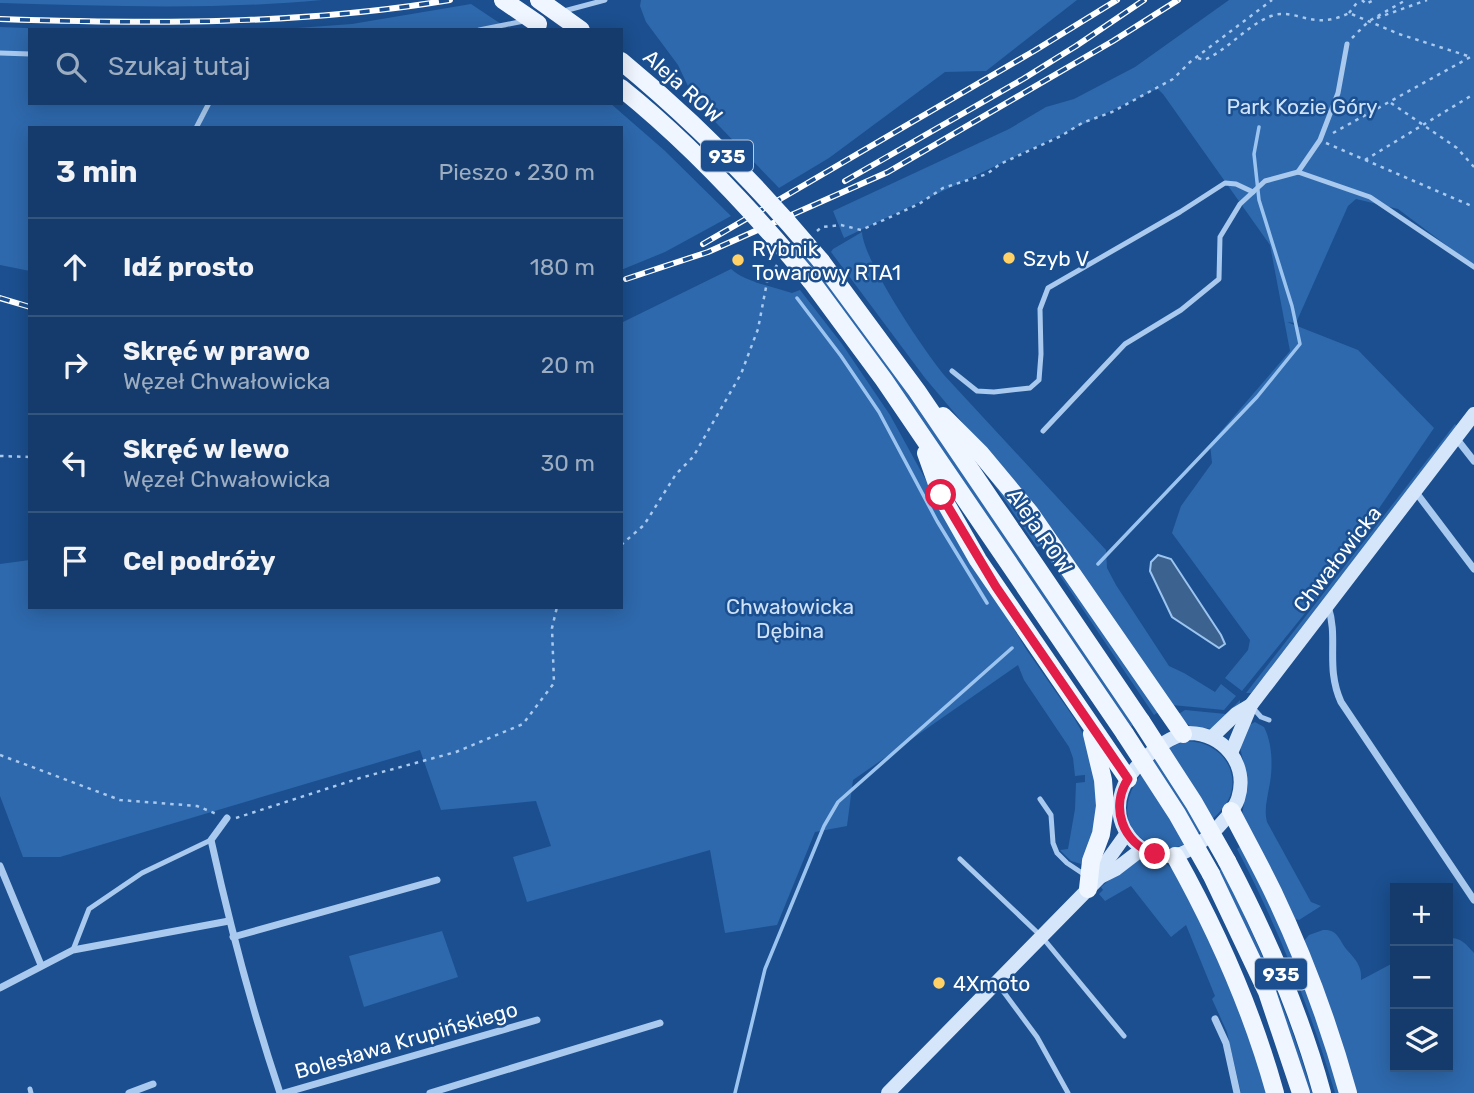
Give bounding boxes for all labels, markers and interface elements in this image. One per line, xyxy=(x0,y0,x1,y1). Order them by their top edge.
search box xyxy=(28,28,623,105)
street label: Aleja ROW xyxy=(638,44,728,128)
icon: search xyxy=(52,48,90,86)
text: Szukaj tutaj xyxy=(108,51,250,82)
park label: Park Kozie Góry xyxy=(1226,94,1378,119)
road number: 935 xyxy=(701,140,753,172)
text: 3 min xyxy=(56,154,138,190)
text: Pieszo · 230 m xyxy=(438,158,595,186)
place label: Rybnik Towarowy RTA1 xyxy=(752,236,901,285)
place label: Szyb V xyxy=(1023,246,1089,271)
icon: ahead xyxy=(56,248,94,286)
marker: Szyb V xyxy=(1001,250,1017,266)
text: Idź prosto xyxy=(123,252,254,283)
marker: Rybnik Towarowy RTA1 xyxy=(730,252,746,268)
text: 180 m xyxy=(530,253,595,281)
text: Skręć w prawo xyxy=(123,336,310,367)
icon: right xyxy=(56,346,94,384)
text: 20 m xyxy=(541,351,595,379)
text: Węzeł Chwałowicka xyxy=(123,367,330,395)
text: Skręć w lewo xyxy=(123,434,289,465)
icon: left xyxy=(56,444,94,482)
text: 30 m xyxy=(540,449,595,477)
text: Węzeł Chwałowicka xyxy=(123,465,330,493)
route start xyxy=(925,479,956,510)
street label: Aleja ROW xyxy=(1002,484,1078,578)
street label: Chwałowicka xyxy=(1288,501,1386,617)
icon: arrive xyxy=(56,542,94,580)
text: Cel podróży xyxy=(123,546,276,577)
park label: Chwałowicka Dębina xyxy=(726,594,854,643)
route end xyxy=(1139,838,1170,869)
map controls xyxy=(1390,883,1453,1072)
button: + xyxy=(1390,883,1453,946)
button: − xyxy=(1390,946,1453,1009)
road number: 935 xyxy=(1255,958,1307,990)
place label: 4Xmoto xyxy=(953,971,1030,996)
marker: 4Xmoto xyxy=(931,975,947,991)
street label: Bolesława Krupińskiego xyxy=(292,996,520,1084)
button: layers xyxy=(1390,1009,1453,1072)

